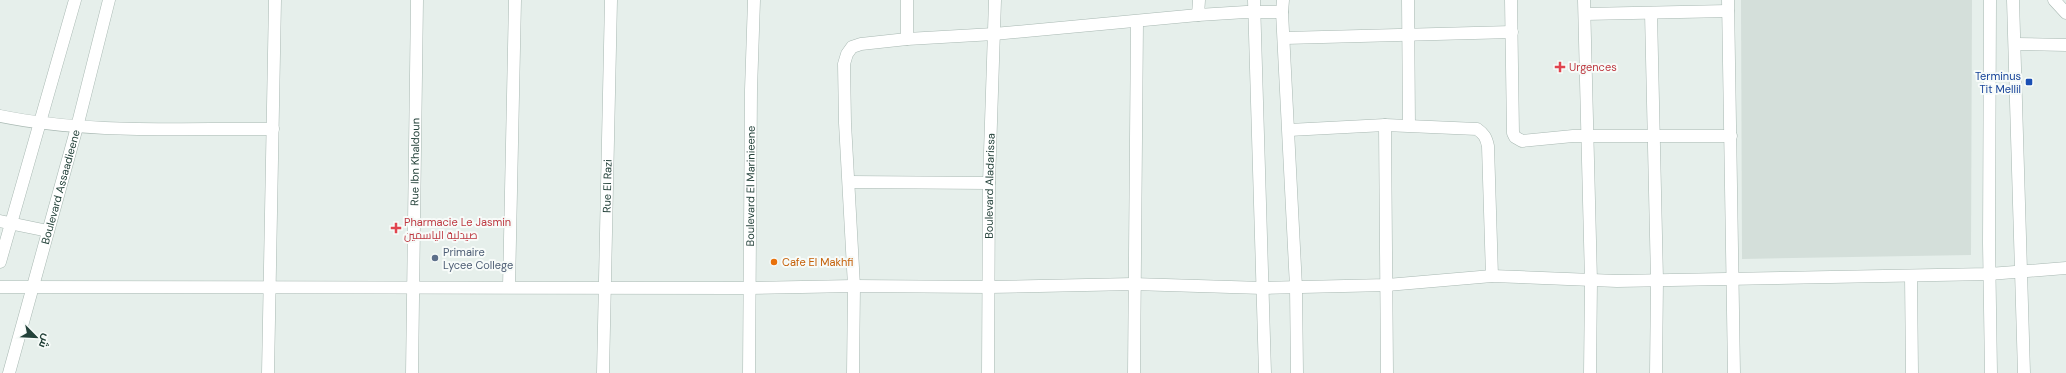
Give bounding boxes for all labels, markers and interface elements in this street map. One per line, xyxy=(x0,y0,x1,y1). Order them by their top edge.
place label: Urgences xyxy=(1569,60,1617,74)
marker: Urgences xyxy=(1554,61,1566,73)
place label: Terminus Tit Mellil xyxy=(1975,69,2021,96)
marker: Terminus Tit Mellil xyxy=(2024,77,2034,87)
street label: Rue Ibn Khaldoun xyxy=(407,118,422,206)
street label: Boulevard El Marinieene xyxy=(743,126,758,246)
street label: Boulevard Assaadieene xyxy=(38,128,83,246)
street label: Boulevard Aladarissa xyxy=(982,133,998,239)
street label: Rue El Razi xyxy=(599,159,615,213)
place label: Pharmacie Le Jasmin صيدلية الياسمين xyxy=(404,215,511,242)
marker: Pharmacie Le Jasmin صيدلية الياسمين xyxy=(391,223,401,233)
place label: Primaire Lycee College xyxy=(443,245,513,272)
marker: Primaire Lycee College xyxy=(430,253,440,263)
place label: Cafe El Makhfi xyxy=(782,255,853,269)
marker: Cafe El Makhfi xyxy=(769,257,779,267)
north arrow xyxy=(16,317,56,357)
text: ش xyxy=(36,332,54,350)

